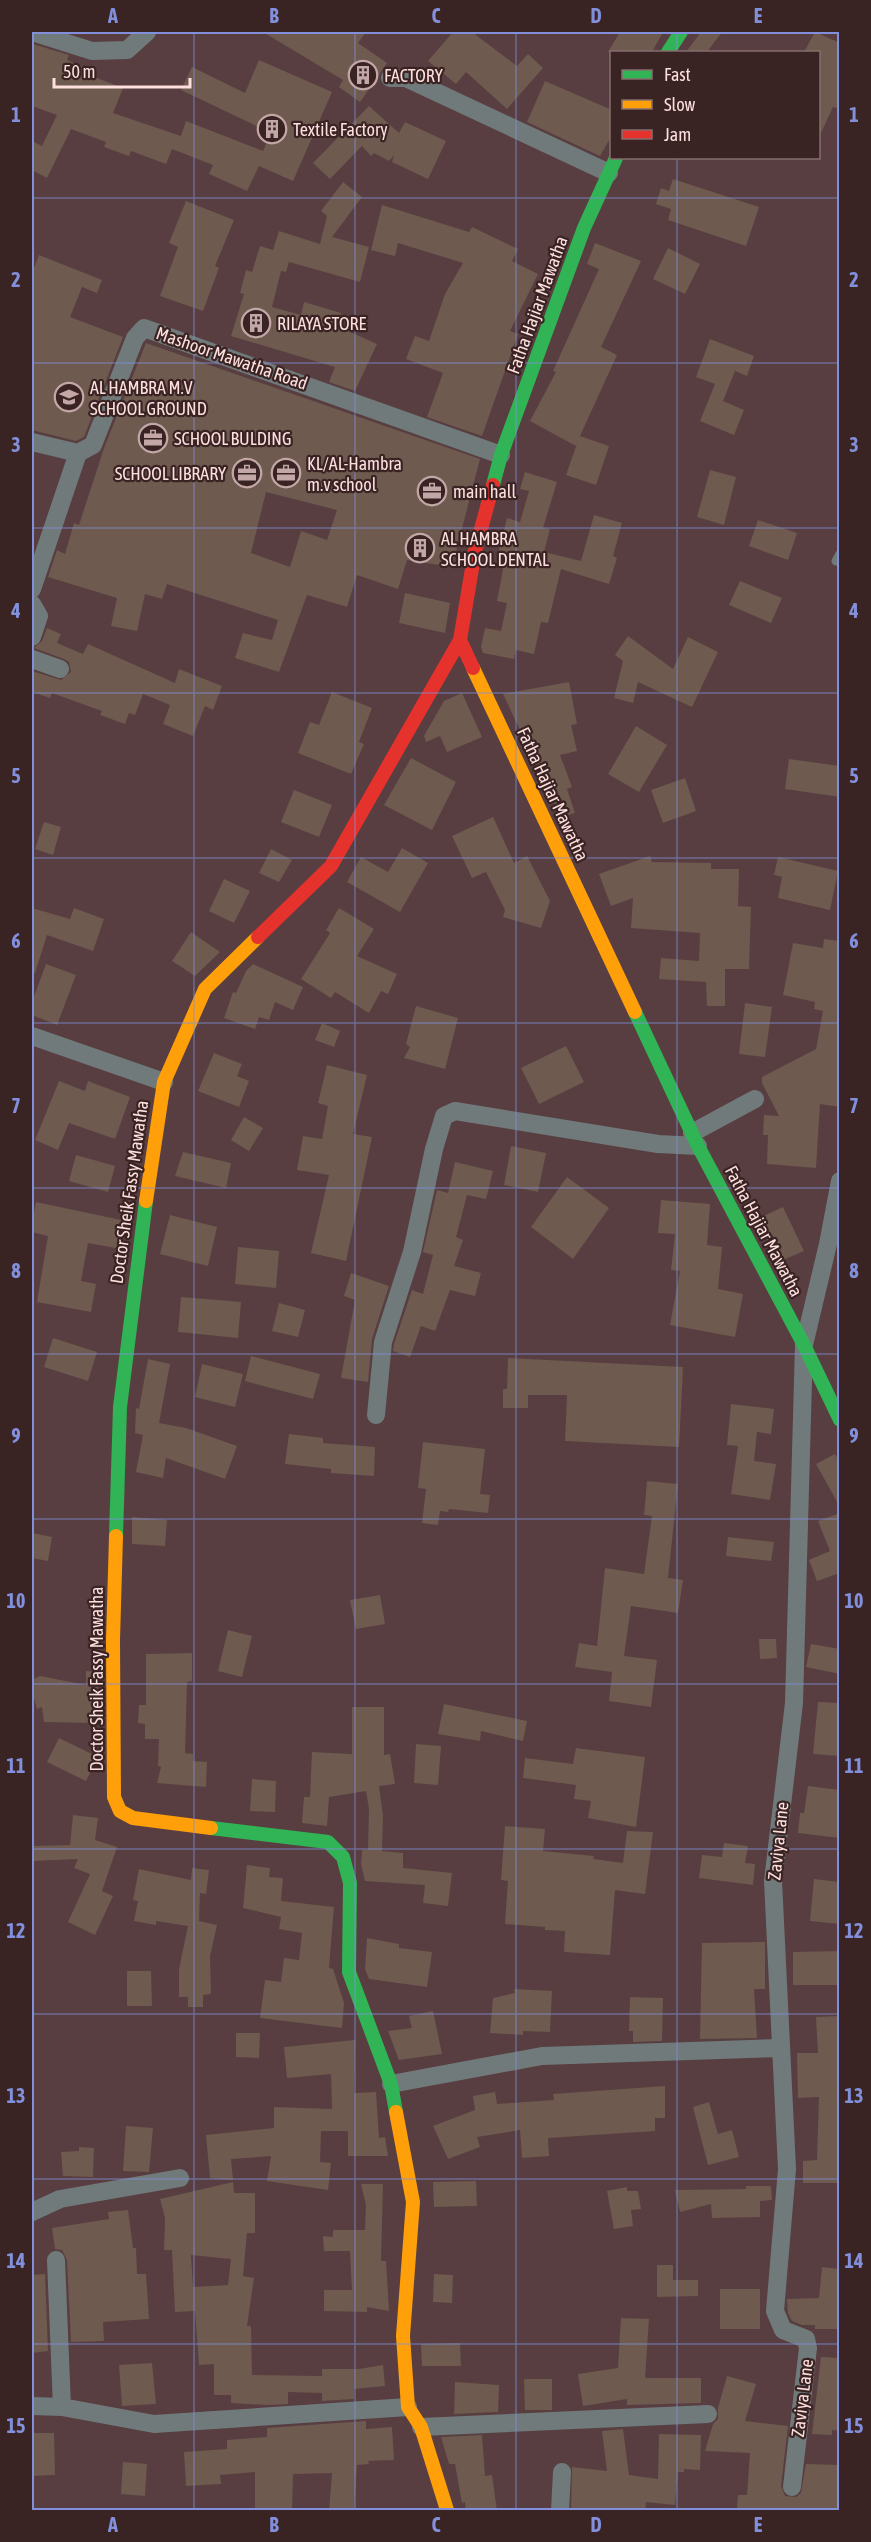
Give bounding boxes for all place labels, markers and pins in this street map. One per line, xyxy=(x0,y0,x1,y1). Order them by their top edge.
building icon: FACTORY xyxy=(347,59,379,91)
place label: FACTORY xyxy=(384,65,443,86)
building icon: Textile Factory xyxy=(256,113,288,145)
place label: Textile Factory xyxy=(293,119,388,140)
building icon: RILAYA STORE xyxy=(240,307,272,339)
place label: RILAYA STORE xyxy=(277,313,366,334)
place label: AL HAMBRA M.V SCHOOL GROUND xyxy=(90,377,207,419)
school or university icon: AL HAMBRA M.V SCHOOL GROUND xyxy=(53,381,85,413)
office icon: SCHOOL BULDING xyxy=(137,422,169,454)
place label: SCHOOL BULDING xyxy=(174,428,292,449)
place label: KL/AL-Hambra m.v school xyxy=(307,453,402,495)
office icon: SCHOOL LIBRARY xyxy=(231,457,263,489)
office icon: KL/AL-Hambra m.v school xyxy=(270,457,302,489)
place label: SCHOOL LIBRARY xyxy=(115,463,226,484)
office icon: main hall xyxy=(416,475,448,507)
place label: main hall xyxy=(453,481,517,502)
place label: AL HAMBRA SCHOOL DENTAL xyxy=(441,528,549,570)
building icon: AL HAMBRA SCHOOL DENTAL xyxy=(404,532,436,564)

